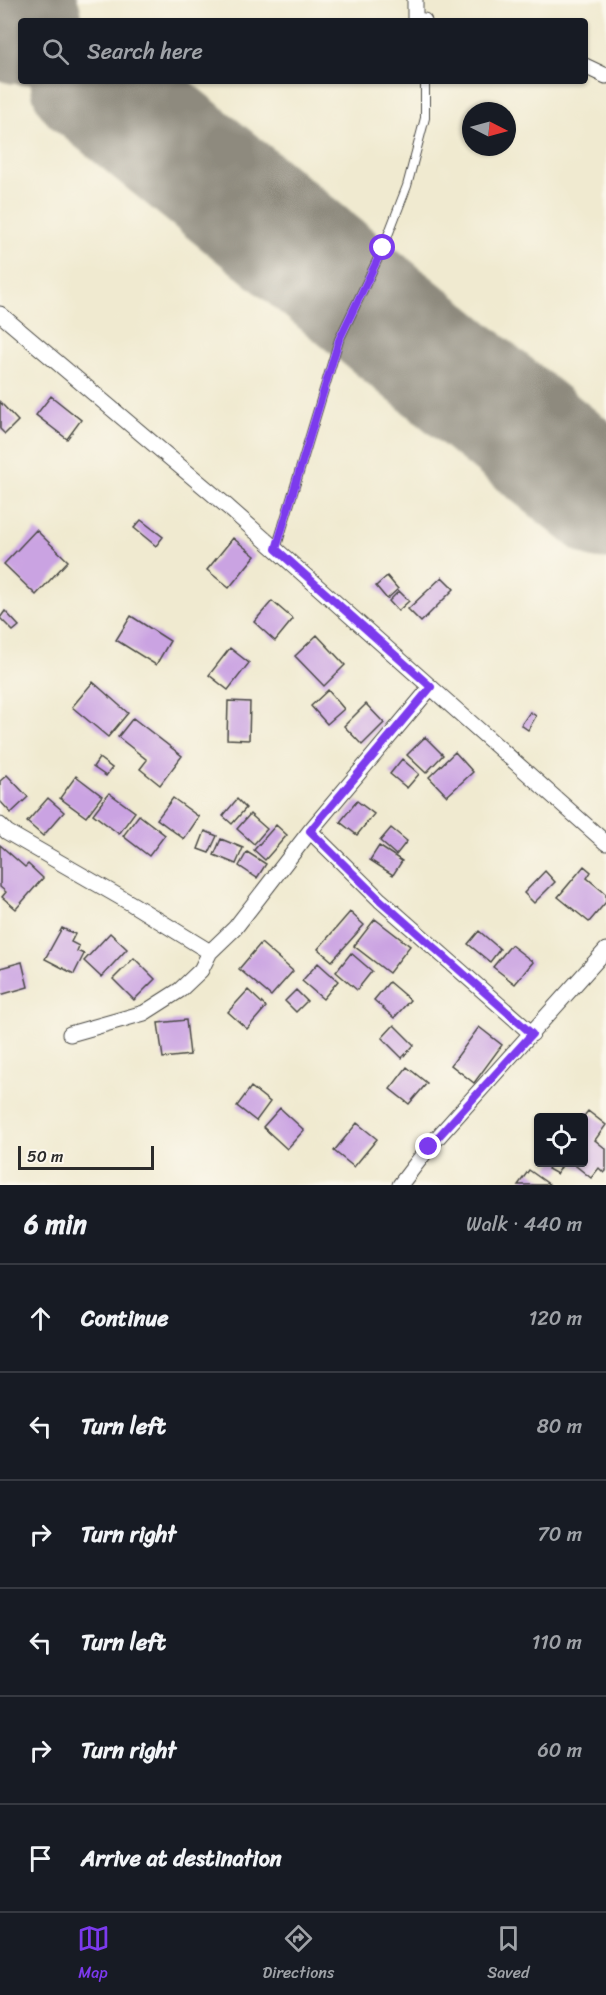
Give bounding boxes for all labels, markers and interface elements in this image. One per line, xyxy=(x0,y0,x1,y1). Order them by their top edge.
search box xyxy=(18,18,588,84)
text: Search here xyxy=(87,32,203,71)
icon: search xyxy=(39,35,72,68)
north arrow xyxy=(462,102,516,156)
route start xyxy=(369,234,395,260)
map controls xyxy=(534,1113,588,1167)
button: locate xyxy=(534,1113,588,1167)
route end xyxy=(415,1133,441,1159)
text: 50 m xyxy=(27,1142,63,1171)
scale bar xyxy=(18,1143,154,1170)
text: 6 min xyxy=(24,1201,87,1247)
text: Walk · 440 m xyxy=(466,1207,582,1242)
text: Continue xyxy=(81,1299,169,1338)
text: 120 m xyxy=(529,1301,582,1336)
icon: ahead xyxy=(24,1302,57,1335)
text: Turn left xyxy=(81,1407,166,1446)
text: 80 m xyxy=(537,1409,582,1444)
icon: left xyxy=(24,1410,57,1443)
text: Turn right xyxy=(81,1515,176,1554)
text: 70 m xyxy=(537,1517,582,1552)
icon: right xyxy=(24,1518,57,1551)
text: Turn left xyxy=(81,1623,166,1662)
text: 110 m xyxy=(532,1625,582,1660)
icon: left xyxy=(24,1626,57,1659)
text: Turn right xyxy=(81,1731,176,1770)
text: 60 m xyxy=(537,1733,582,1768)
icon: right xyxy=(24,1734,57,1767)
text: Arrive at destination xyxy=(81,1839,282,1878)
icon: arrive xyxy=(24,1842,57,1875)
tab: Map xyxy=(77,1922,110,1987)
tab: Directions xyxy=(263,1922,334,1987)
tab: Saved xyxy=(487,1922,529,1987)

